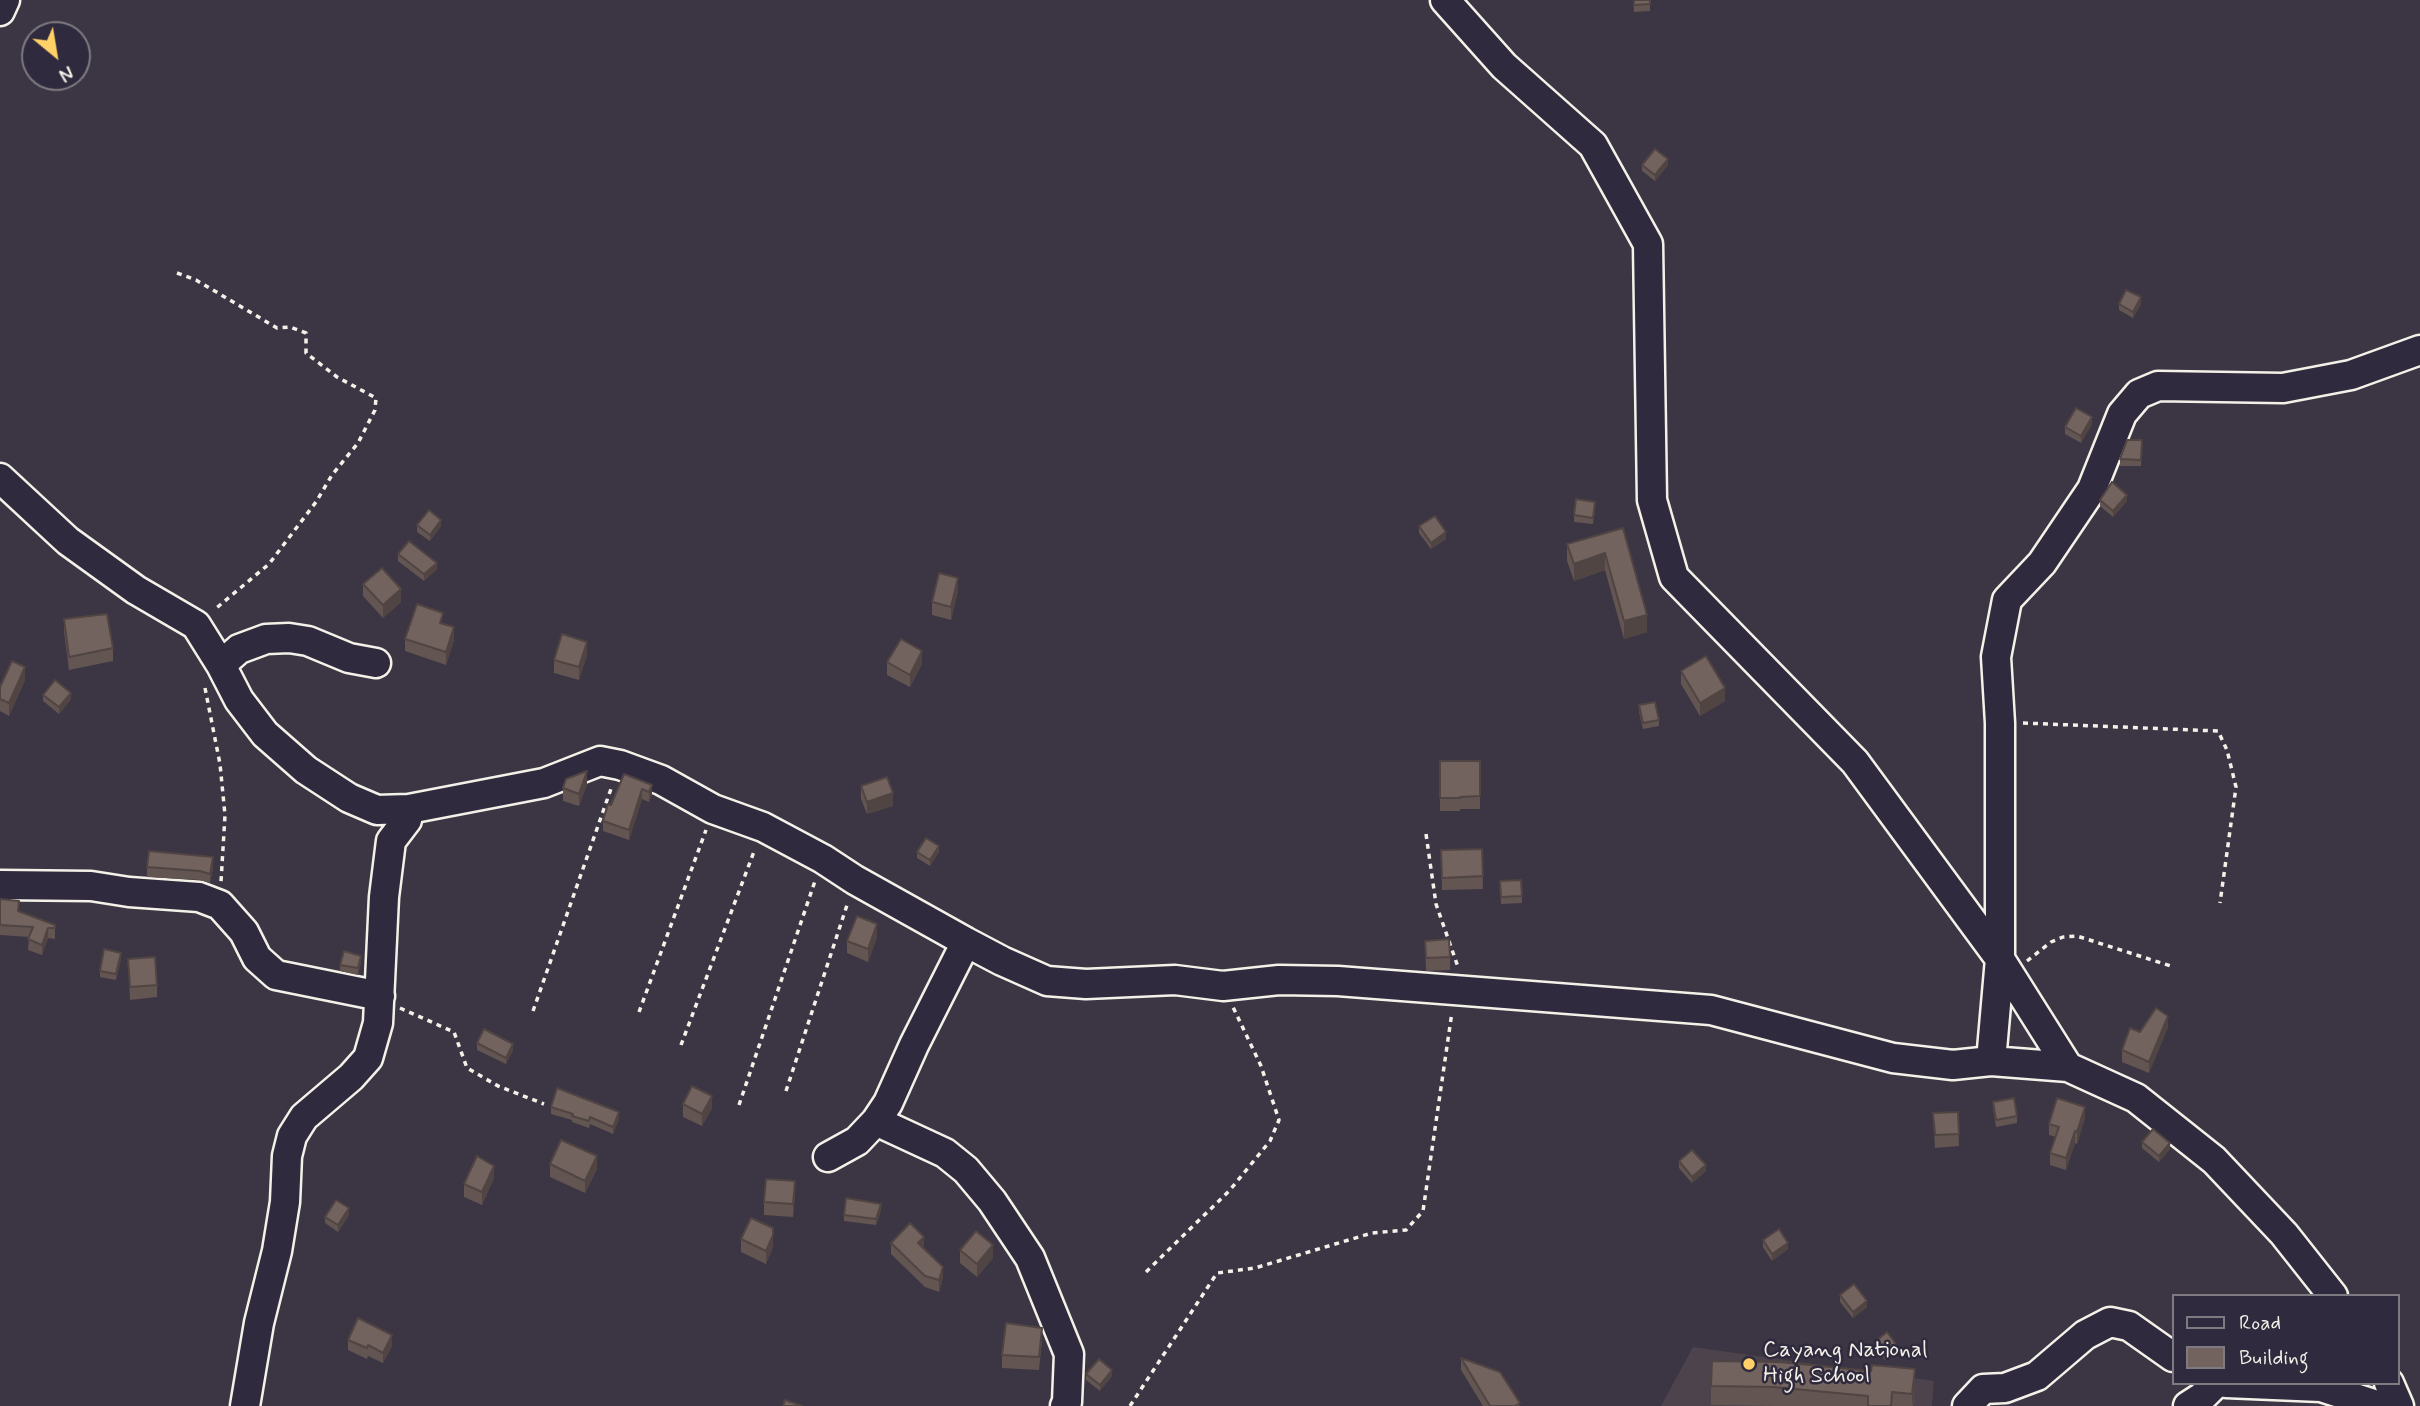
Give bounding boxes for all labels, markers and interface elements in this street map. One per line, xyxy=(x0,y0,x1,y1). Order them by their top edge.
north arrow xyxy=(21,21,91,91)
text: N xyxy=(54,59,77,87)
legend xyxy=(2172,1294,2399,1385)
text: Road xyxy=(2239,1309,2281,1337)
place label: Cayang National High School xyxy=(1763,1337,1928,1391)
text: Building xyxy=(2239,1344,2309,1372)
marker: Cayang National High School xyxy=(1741,1356,1757,1372)

